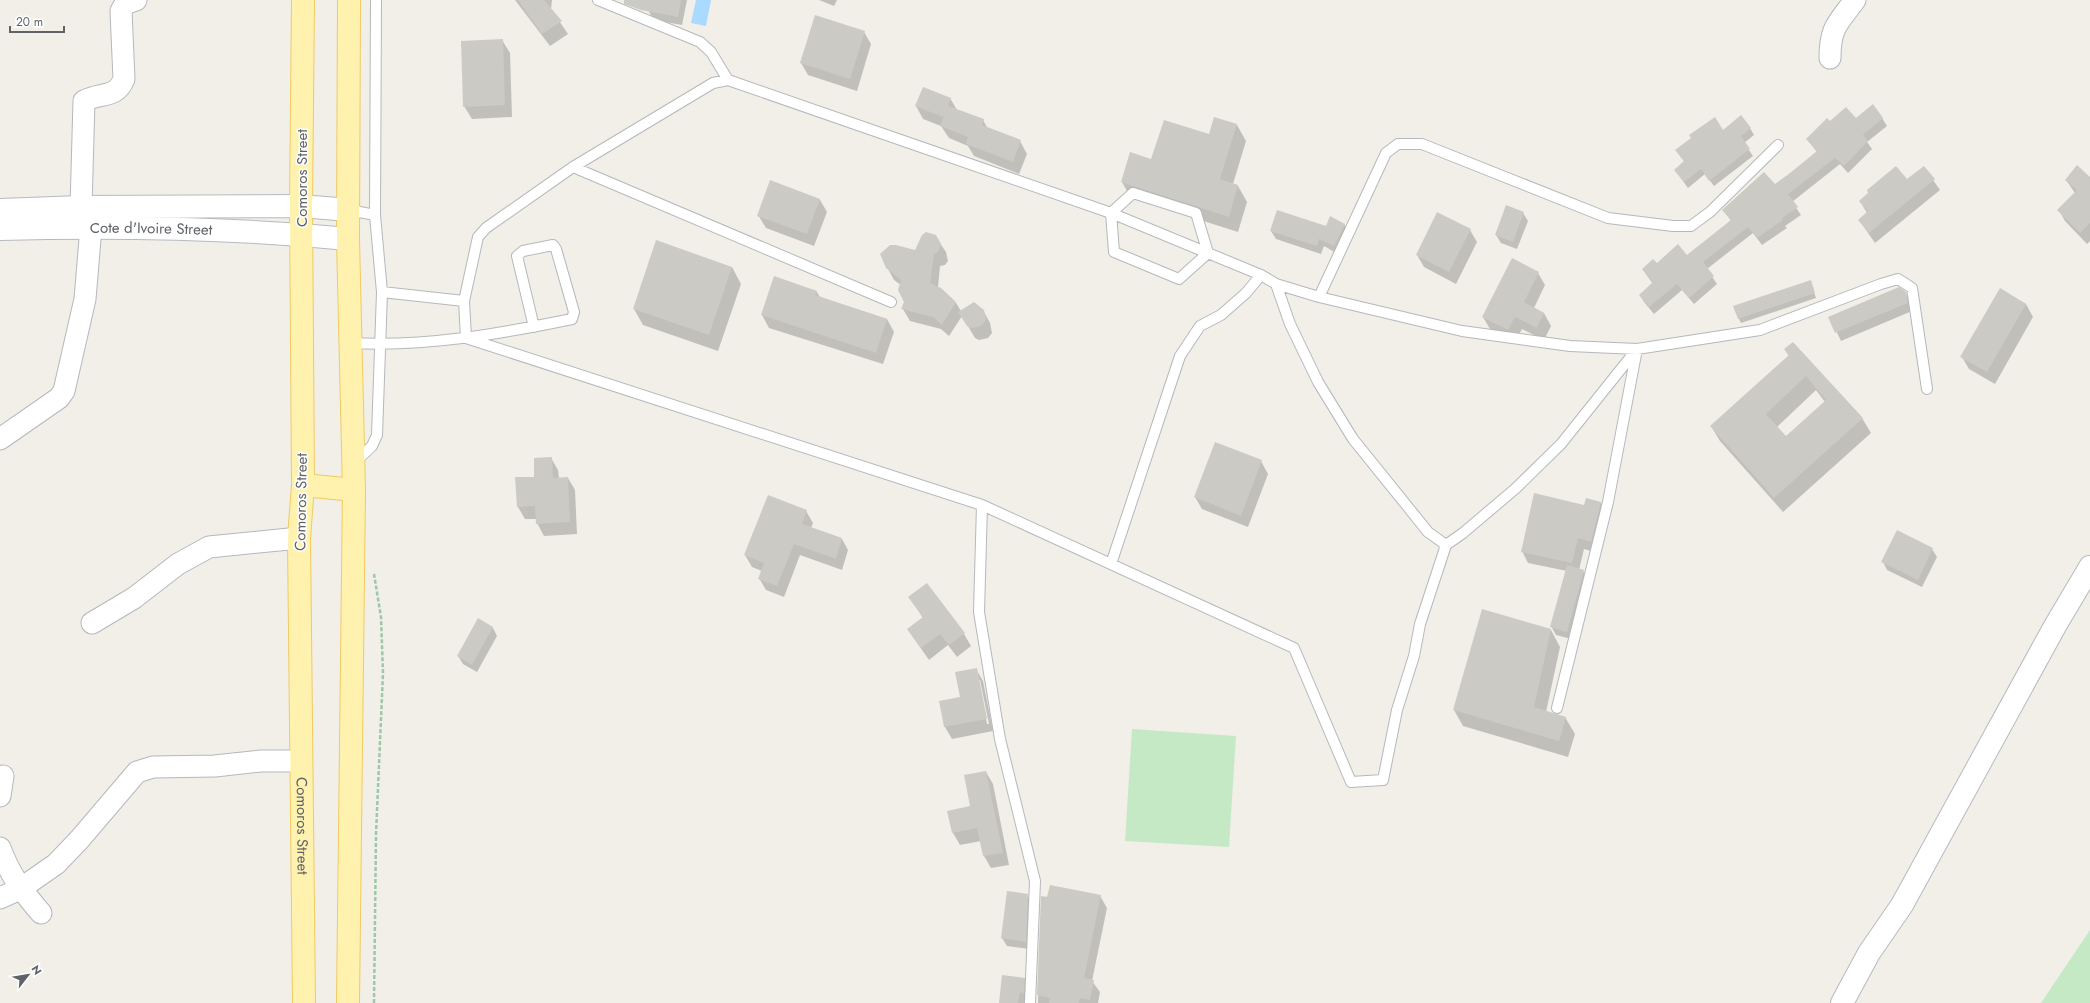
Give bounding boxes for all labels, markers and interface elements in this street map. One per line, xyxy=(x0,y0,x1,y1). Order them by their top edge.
scale bar xyxy=(10,8,64,34)
text: 20 m xyxy=(16,13,43,31)
street label: Comoros Street xyxy=(291,129,313,227)
street label: Cote d'Ivoire Street xyxy=(90,217,213,241)
street label: Comoros Street xyxy=(289,453,313,551)
street label: Comoros Street xyxy=(291,777,314,875)
north arrow xyxy=(8,955,48,995)
text: N xyxy=(27,962,46,978)

